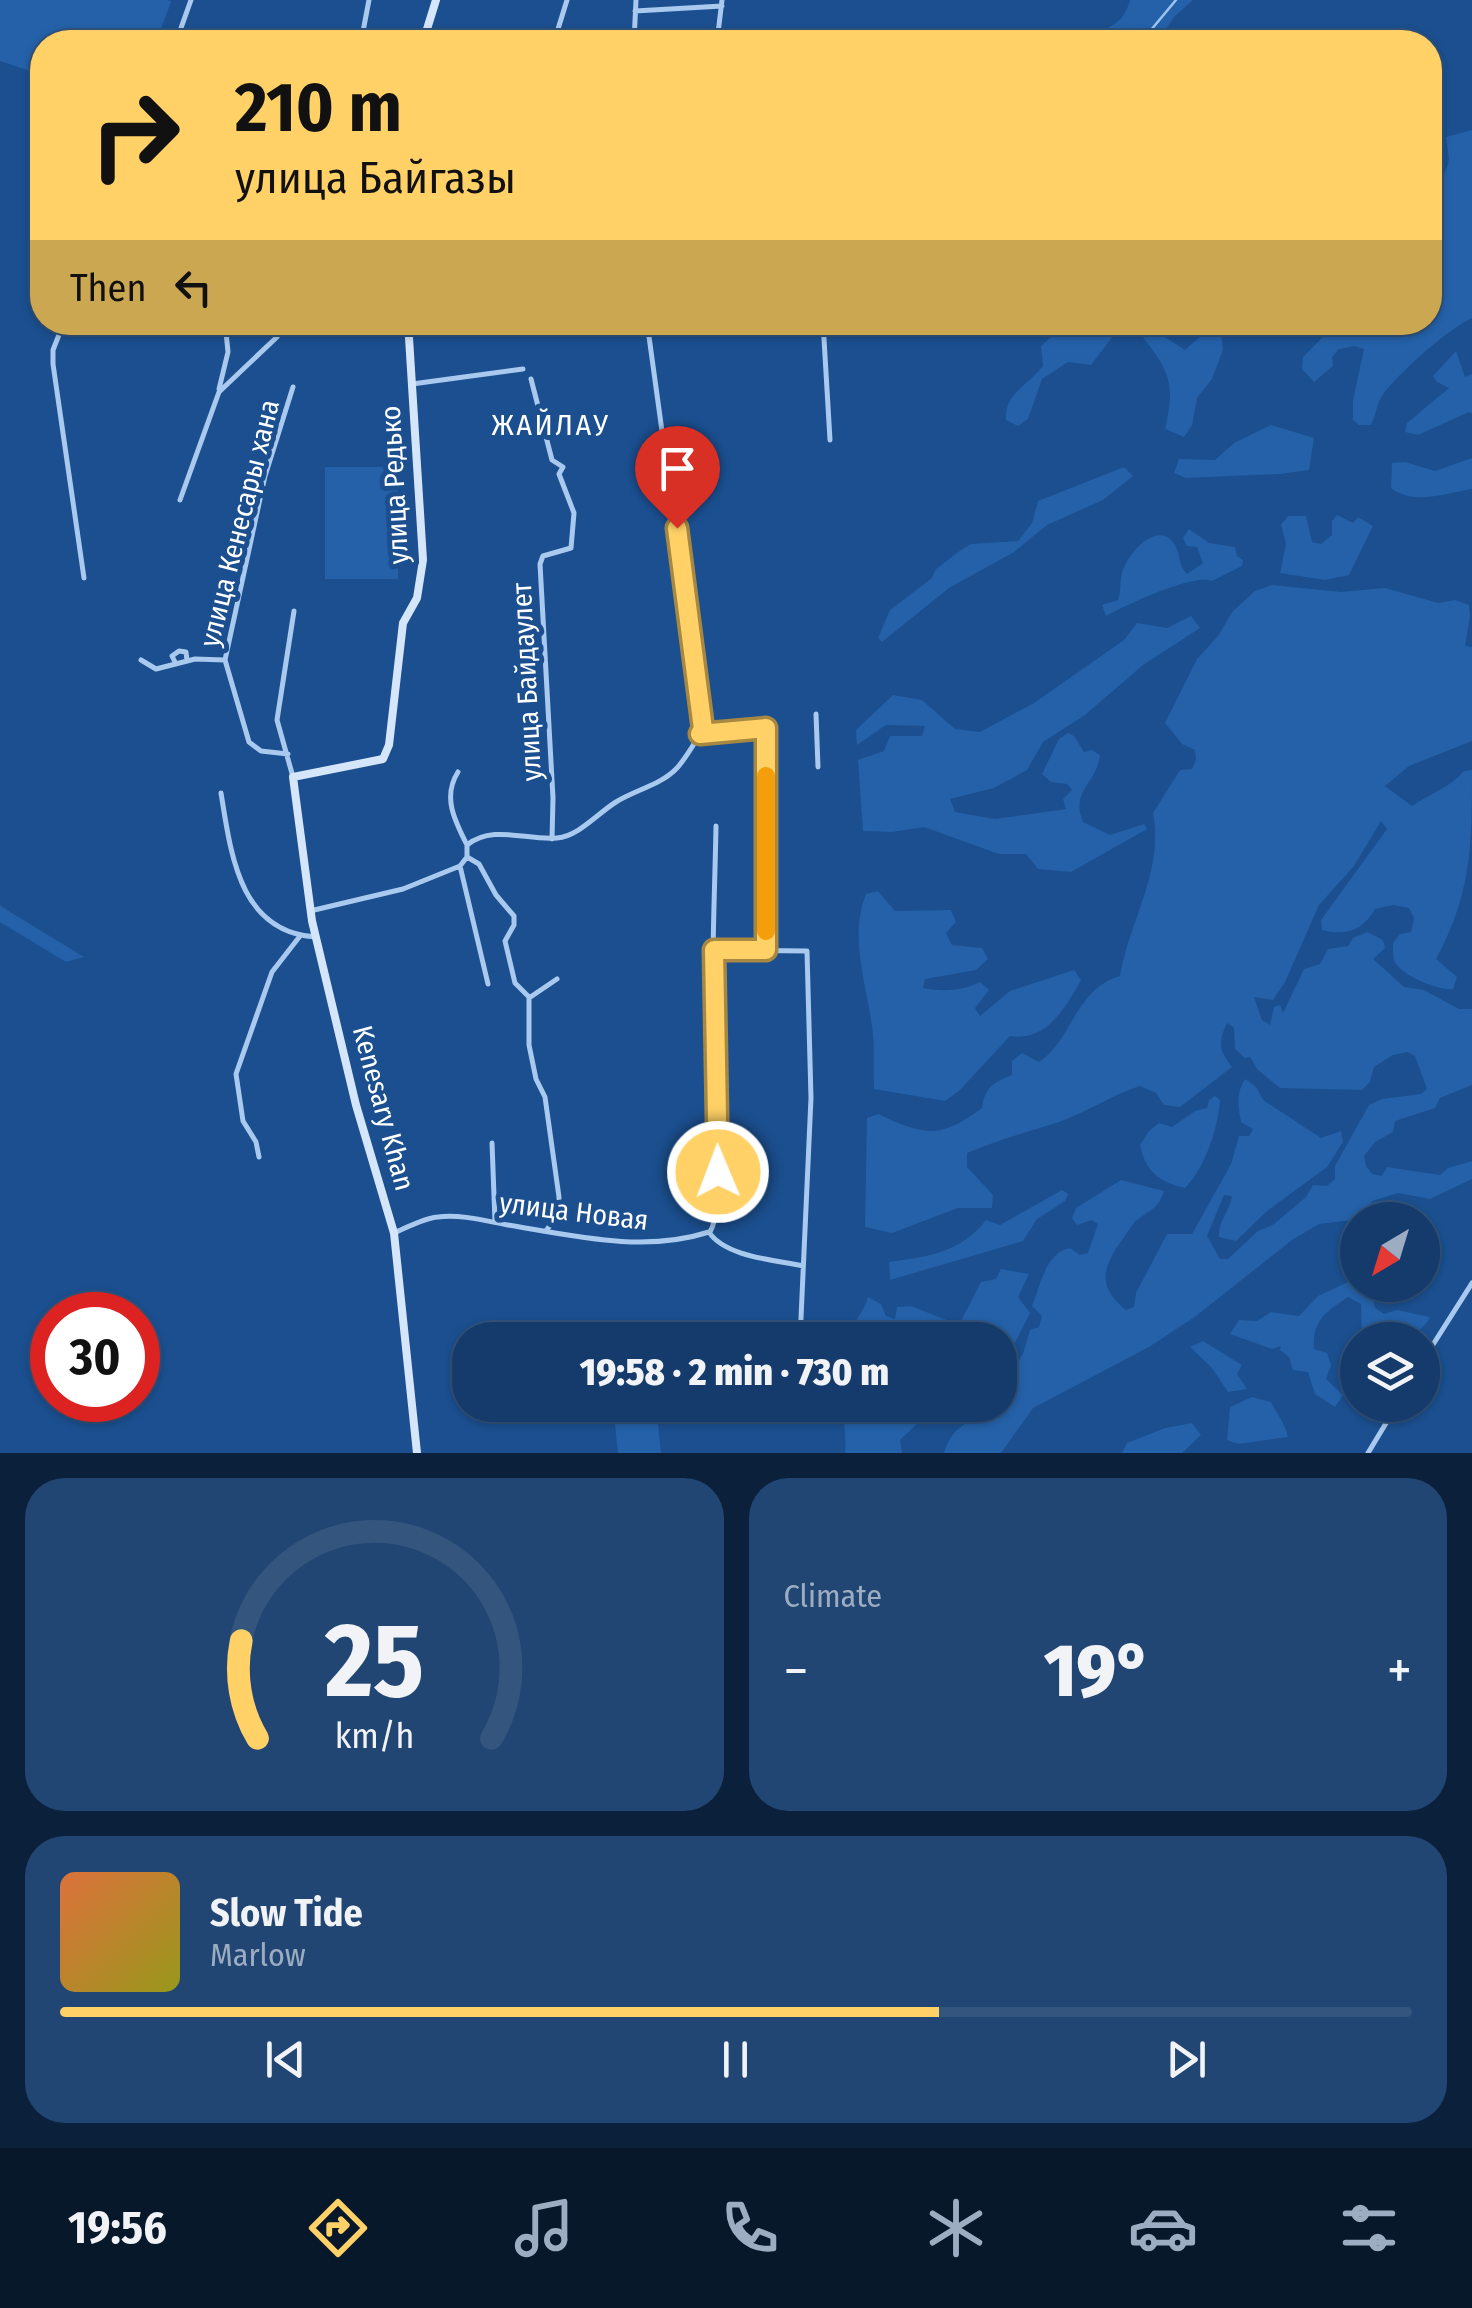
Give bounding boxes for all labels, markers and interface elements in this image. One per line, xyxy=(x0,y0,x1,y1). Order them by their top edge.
text: 210 m xyxy=(235,66,402,150)
icon: right xyxy=(70,70,200,200)
text: улица Байгазы xyxy=(235,151,516,205)
icon: left xyxy=(166,260,221,315)
text: Then xyxy=(70,265,146,311)
street label: улица Кенесары хана xyxy=(193,396,286,650)
street label: улица Редько xyxy=(374,405,415,565)
district label: ЖАЙЛАУ xyxy=(492,407,610,443)
pin xyxy=(635,426,720,529)
icon: arrive xyxy=(650,441,705,496)
street label: улица Байдаулет xyxy=(505,581,548,782)
street label: Kenesary Khan xyxy=(346,1022,421,1194)
position arrow xyxy=(666,1120,770,1224)
street label: улица Новая xyxy=(498,1186,650,1237)
north arrow xyxy=(1340,1202,1440,1302)
map controls xyxy=(1340,1202,1440,1422)
speed limit sign: 30 xyxy=(30,1292,160,1422)
button: layers xyxy=(1340,1322,1440,1422)
text: 19:58 · 2 min · 730 m xyxy=(580,1349,889,1395)
text: Climate xyxy=(784,1577,882,1615)
text: 25 xyxy=(324,1599,424,1724)
text: 19° xyxy=(1044,1626,1151,1716)
text: − xyxy=(784,1638,808,1704)
text: + xyxy=(1387,1638,1412,1704)
text: km/h xyxy=(334,1715,414,1757)
text: Slow Tide xyxy=(210,1890,363,1936)
text: Marlow xyxy=(210,1936,306,1974)
icon: previous xyxy=(258,2032,313,2087)
icon: pause xyxy=(708,2032,763,2087)
icon: next xyxy=(1159,2032,1214,2087)
icon: directions xyxy=(303,2193,373,2263)
icon: music xyxy=(509,2193,579,2263)
icon: phone xyxy=(715,2193,785,2263)
icon: climate xyxy=(921,2193,991,2263)
icon: car xyxy=(1128,2193,1198,2263)
icon: filters xyxy=(1334,2193,1404,2263)
text: 19:56 xyxy=(68,2201,167,2255)

